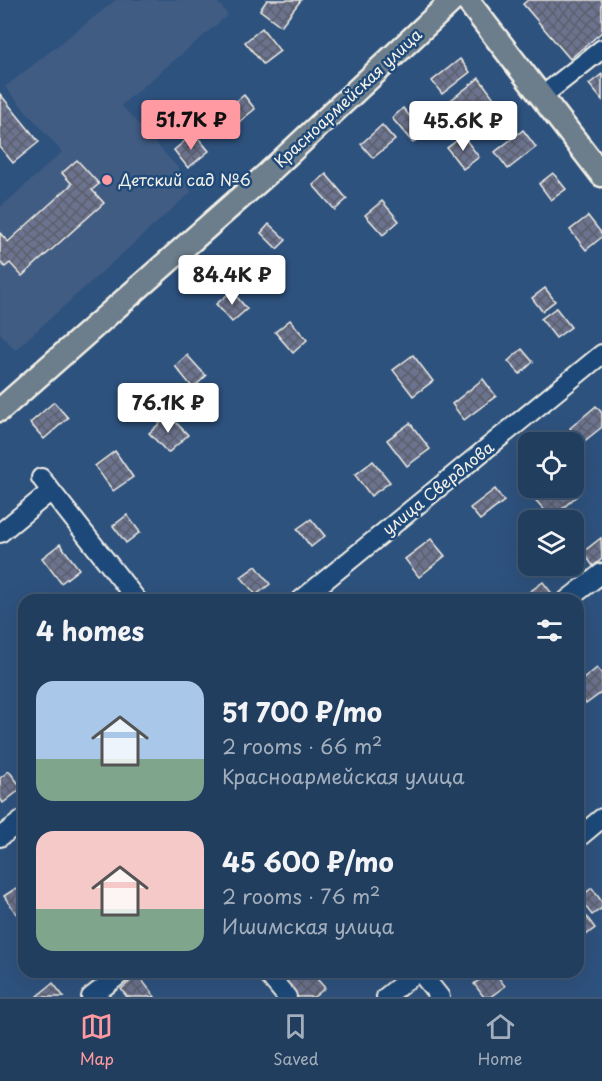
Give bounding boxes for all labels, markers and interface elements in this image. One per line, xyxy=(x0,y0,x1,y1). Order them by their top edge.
street label: Красноармейская улица xyxy=(268,22,427,172)
pin: 51.7K ₽ xyxy=(136,100,246,151)
pin: 45.6K ₽ xyxy=(408,101,518,152)
text: 51.7K ₽ xyxy=(155,104,227,134)
text: 45.6K ₽ xyxy=(423,105,503,135)
place label: Детский сад №6 xyxy=(118,167,251,191)
marker: Детский сад №6 xyxy=(100,173,114,187)
pin: 84.4K ₽ xyxy=(177,255,287,306)
text: 84.4K ₽ xyxy=(192,259,272,289)
pin: 76.1K ₽ xyxy=(113,383,223,434)
text: 76.1K ₽ xyxy=(132,387,204,417)
map controls xyxy=(518,432,584,576)
button: locate xyxy=(518,432,584,498)
street label: улица Свердлова xyxy=(376,435,498,540)
button: layers xyxy=(518,510,584,576)
text: 4 homes xyxy=(36,611,144,650)
icon: filters xyxy=(533,614,566,647)
text: 51 700 ₽/mo xyxy=(222,692,382,731)
icon: home xyxy=(84,705,156,777)
text: 2 rooms · 66 m² xyxy=(222,731,382,761)
text: Красноармейская улица xyxy=(222,761,465,791)
text: 45 600 ₽/mo xyxy=(222,842,394,881)
icon: home xyxy=(84,855,156,927)
text: 2 rooms · 76 m² xyxy=(222,881,380,911)
text: Ишимская улица xyxy=(222,911,394,941)
tab: Map xyxy=(80,1010,114,1070)
tab: Saved xyxy=(273,1010,319,1070)
tab: Home xyxy=(478,1010,522,1070)

